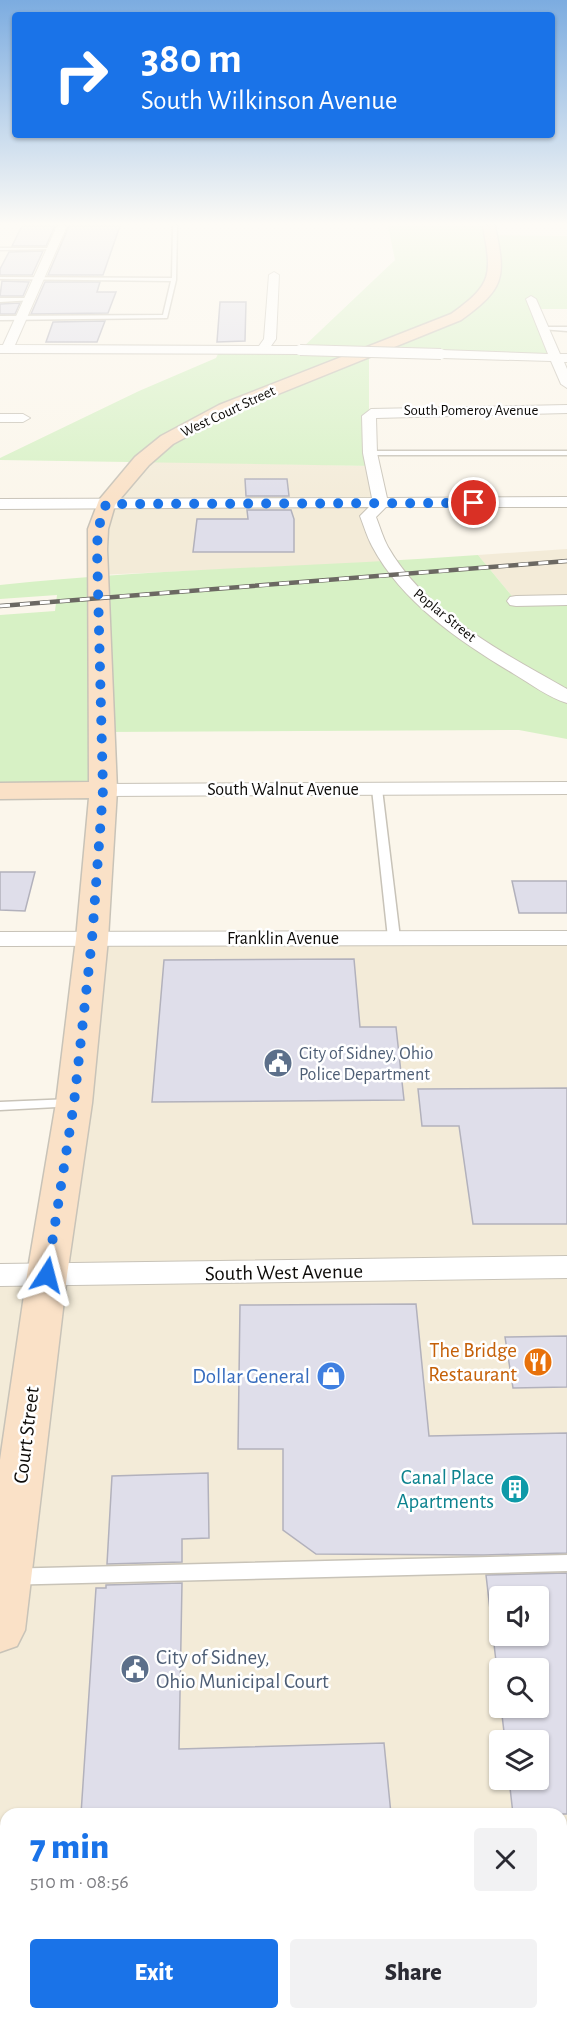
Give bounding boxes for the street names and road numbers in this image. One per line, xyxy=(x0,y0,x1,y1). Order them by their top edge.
street label: West Court Street xyxy=(179,383,278,440)
street label: South Pomeroy Avenue xyxy=(404,403,538,418)
street label: Poplar Street xyxy=(411,586,479,645)
street label: South Walnut Avenue xyxy=(207,781,359,799)
street label: Franklin Avenue xyxy=(227,930,339,948)
street label: South West Avenue xyxy=(205,1261,363,1284)
street label: Court Street xyxy=(10,1385,43,1485)

